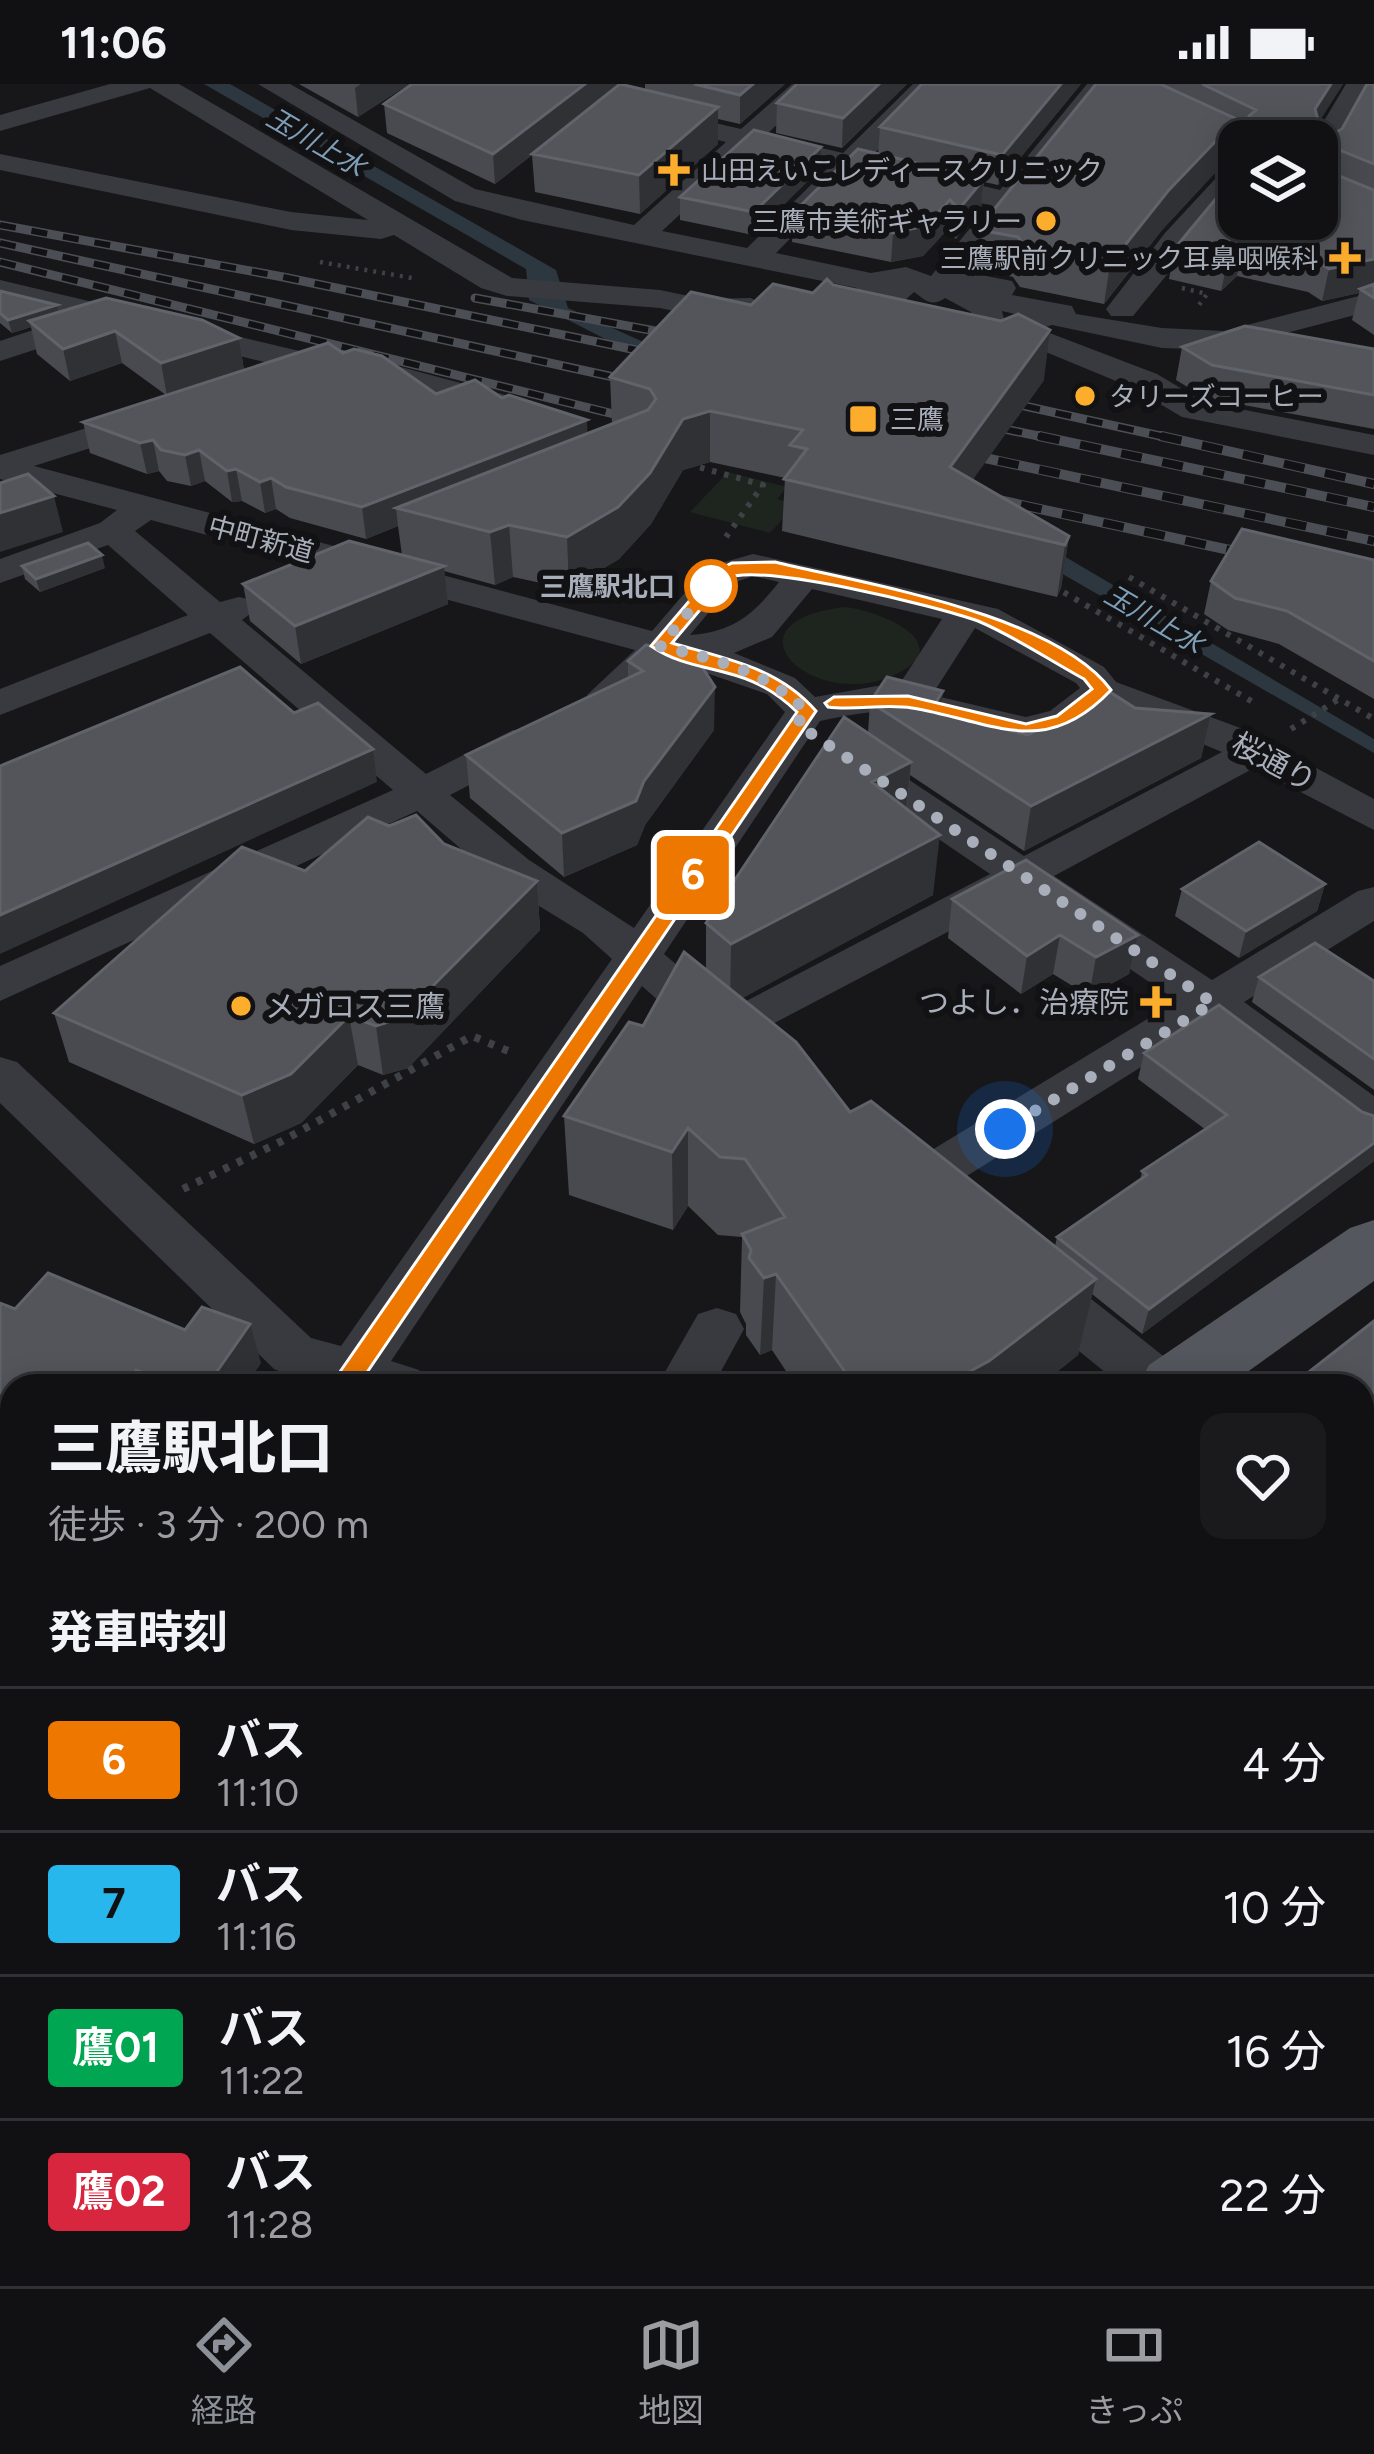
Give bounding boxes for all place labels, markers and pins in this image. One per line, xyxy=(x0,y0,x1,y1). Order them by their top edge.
marker: 山田えいこレディースクリニック xyxy=(658,154,690,186)
place label: 山田えいこレディースクリニック xyxy=(701,154,1103,187)
place label: 三鷹市美術ギャラリー xyxy=(752,205,1022,238)
marker: 三鷹市美術ギャラリー xyxy=(1033,208,1059,234)
place label: 三鷹駅前クリニック耳鼻咽喉科 xyxy=(940,242,1318,275)
marker: 三鷹駅前クリニック耳鼻咽喉科 xyxy=(1329,242,1361,274)
place label: タリーズコーヒー xyxy=(1109,380,1324,413)
marker: タリーズコーヒー xyxy=(1072,383,1098,409)
marker: 三鷹 xyxy=(847,403,879,435)
place label: 三鷹 xyxy=(890,403,944,436)
marker: 三鷹駅北口 xyxy=(686,561,736,611)
place label: 三鷹駅北口 xyxy=(540,570,675,603)
place label: つよし．治療院 xyxy=(919,984,1129,1021)
marker: つよし．治療院 xyxy=(1140,986,1172,1018)
place label: メガロス三鷹 xyxy=(265,988,445,1025)
marker: メガロス三鷹 xyxy=(228,993,254,1019)

